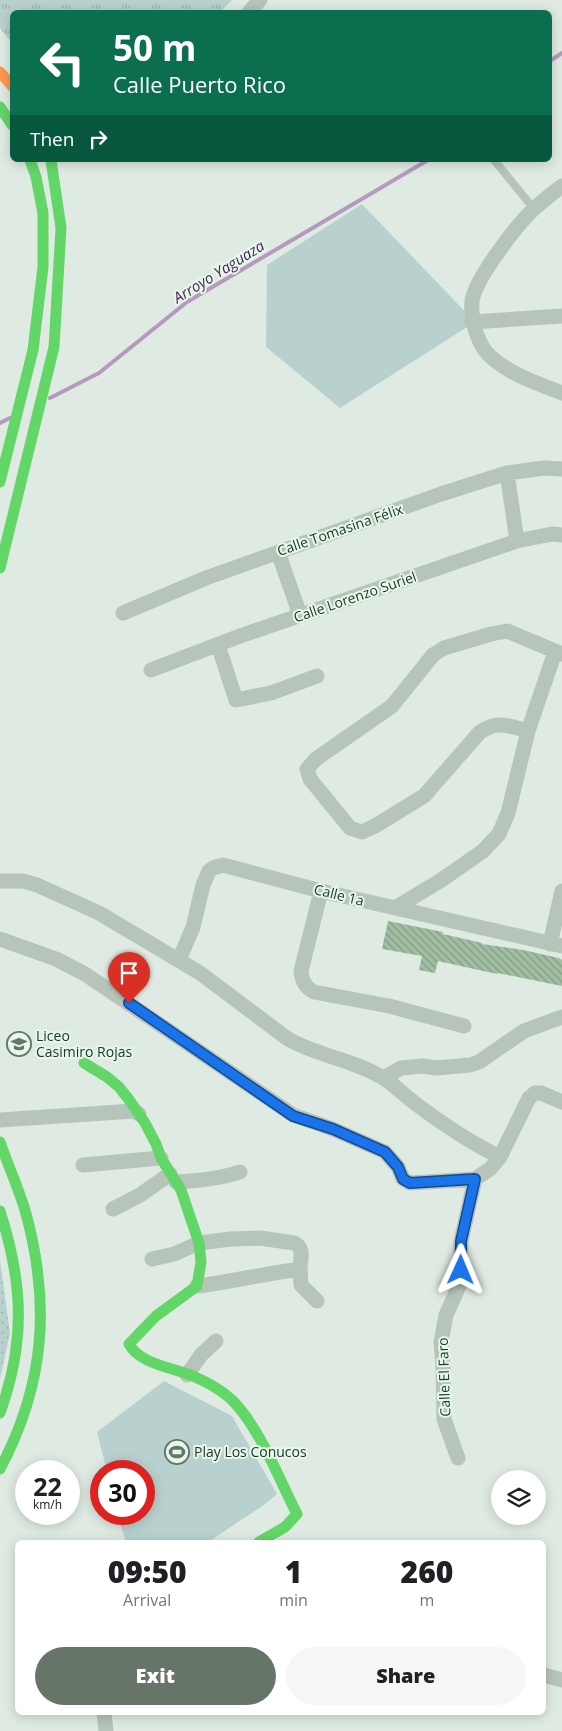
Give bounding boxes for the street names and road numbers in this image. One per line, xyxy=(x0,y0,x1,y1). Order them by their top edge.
street label: Calle Tomasina Félix xyxy=(274,499,406,560)
street label: Calle Lorenzo Suriel xyxy=(291,567,419,626)
street label: Calle 1a xyxy=(312,879,366,910)
street label: Calle El Faro xyxy=(433,1337,454,1417)

